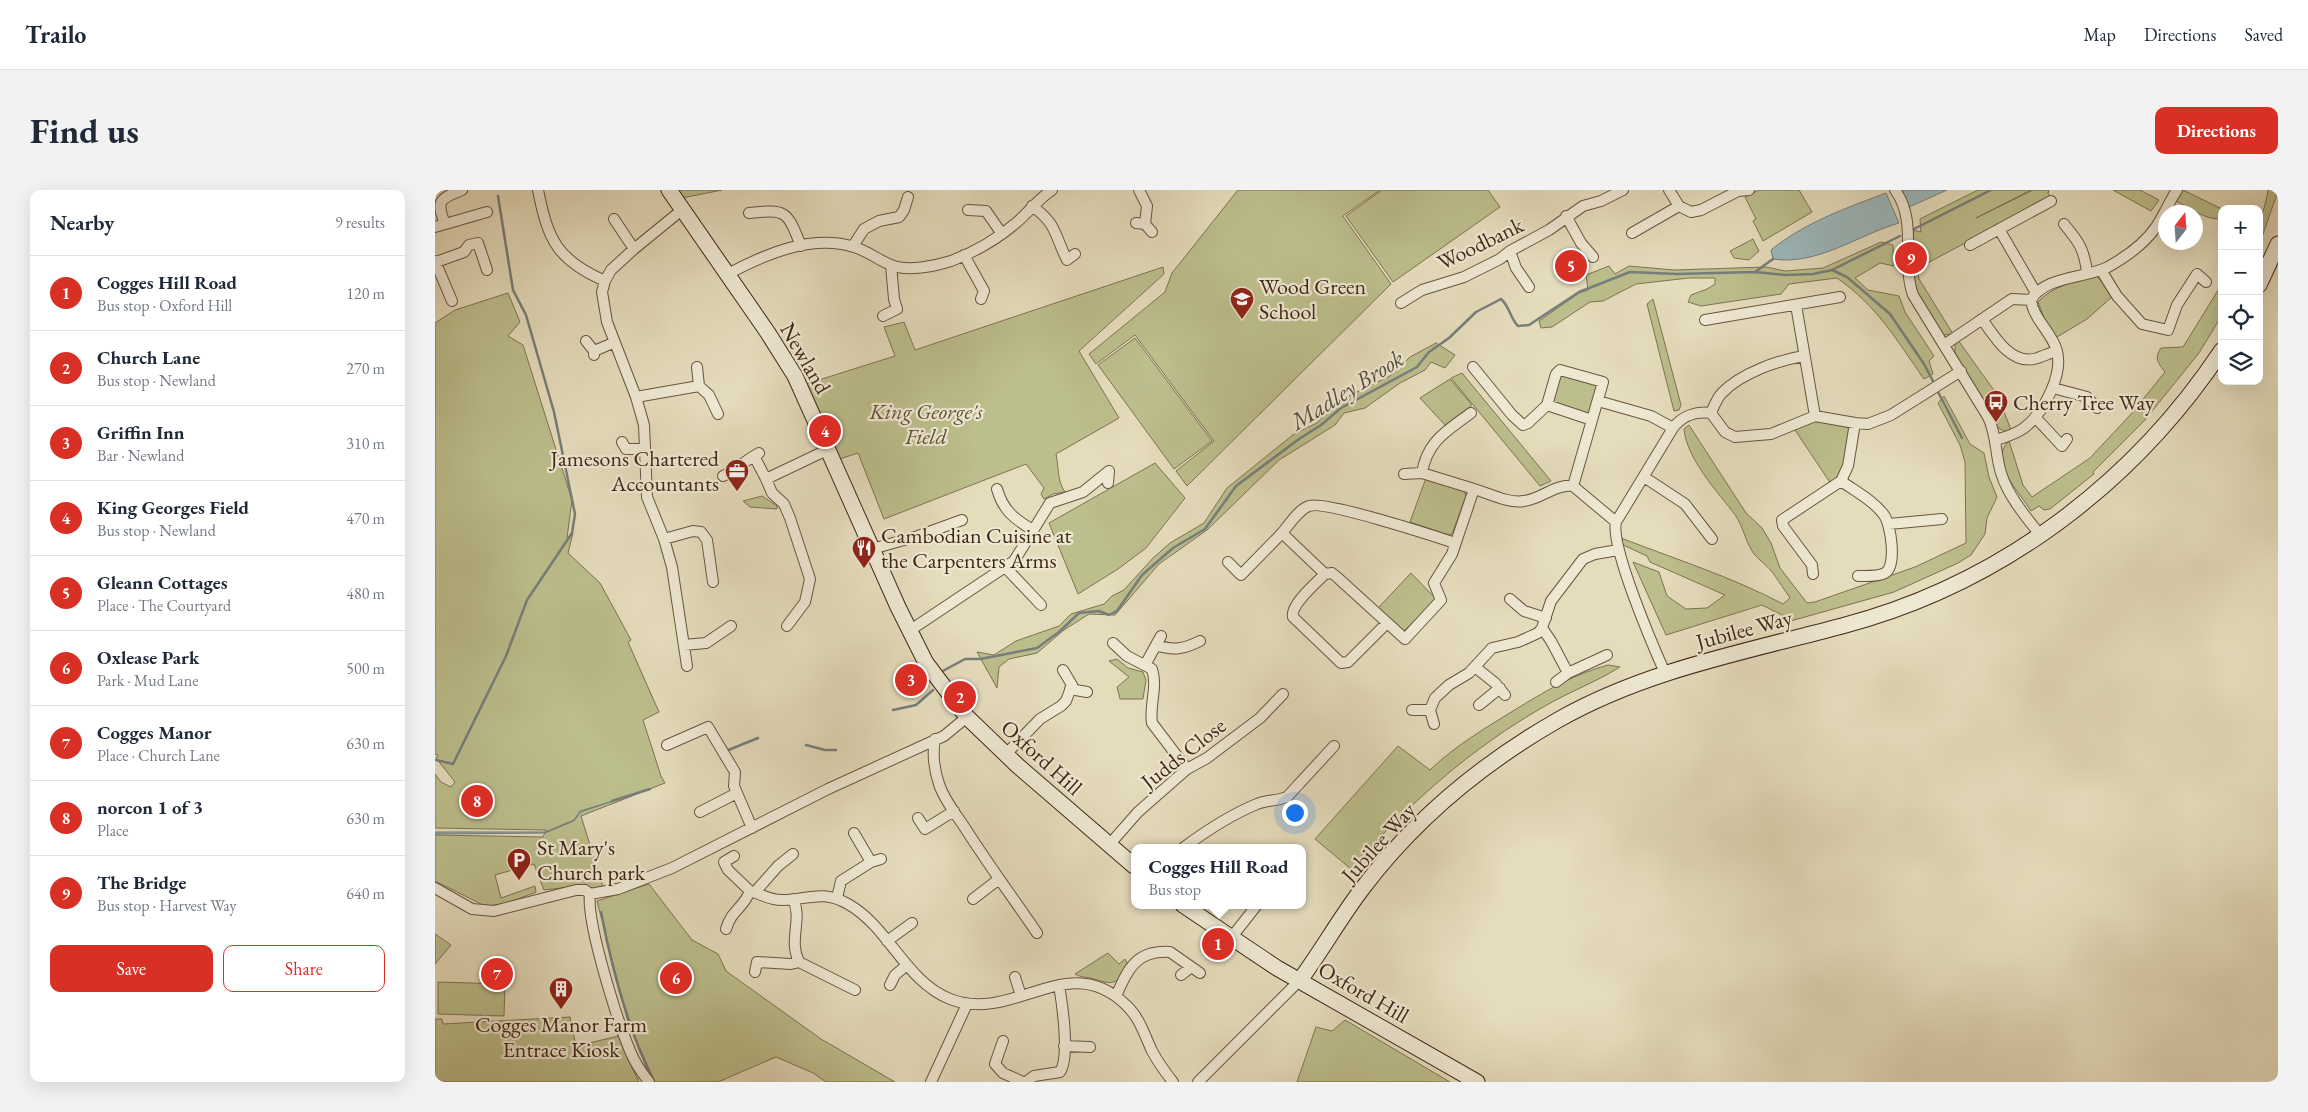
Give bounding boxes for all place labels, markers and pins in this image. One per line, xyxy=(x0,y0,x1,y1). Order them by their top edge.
pin: 9 xyxy=(1895,239,1927,277)
pin: 5 xyxy=(1555,247,1587,285)
place label: Wood Green School xyxy=(1259,272,1367,326)
school or university icon: Wood Green School xyxy=(1229,286,1255,320)
place label: Cherry Tree Way xyxy=(2013,388,2155,417)
bus stop icon: Cherry Tree Way xyxy=(1983,389,2009,423)
pin: 4 xyxy=(809,412,841,450)
place label: Jamesons Chartered Accountants xyxy=(549,444,720,498)
office icon: Jamesons Chartered Accountants xyxy=(724,458,750,492)
place label: Cambodian Cuisine at the Carpenters Arms xyxy=(881,521,1072,575)
restaurant icon: Cambodian Cuisine at the Carpenters Arms xyxy=(851,535,877,569)
pin: 3 xyxy=(895,661,927,699)
pin: 2 xyxy=(944,678,976,716)
pin: 8 xyxy=(461,782,493,820)
place label: St Mary's Church park xyxy=(537,833,646,887)
parking icon: St Mary's Church park xyxy=(506,847,532,881)
pin: 1 xyxy=(1202,925,1234,963)
pin: 7 xyxy=(481,955,513,993)
pin: 6 xyxy=(660,959,692,997)
building icon: Cogges Manor Farm Entrace Kiosk xyxy=(548,976,574,1010)
place label: Cogges Manor Farm Entrace Kiosk xyxy=(475,1010,647,1064)

